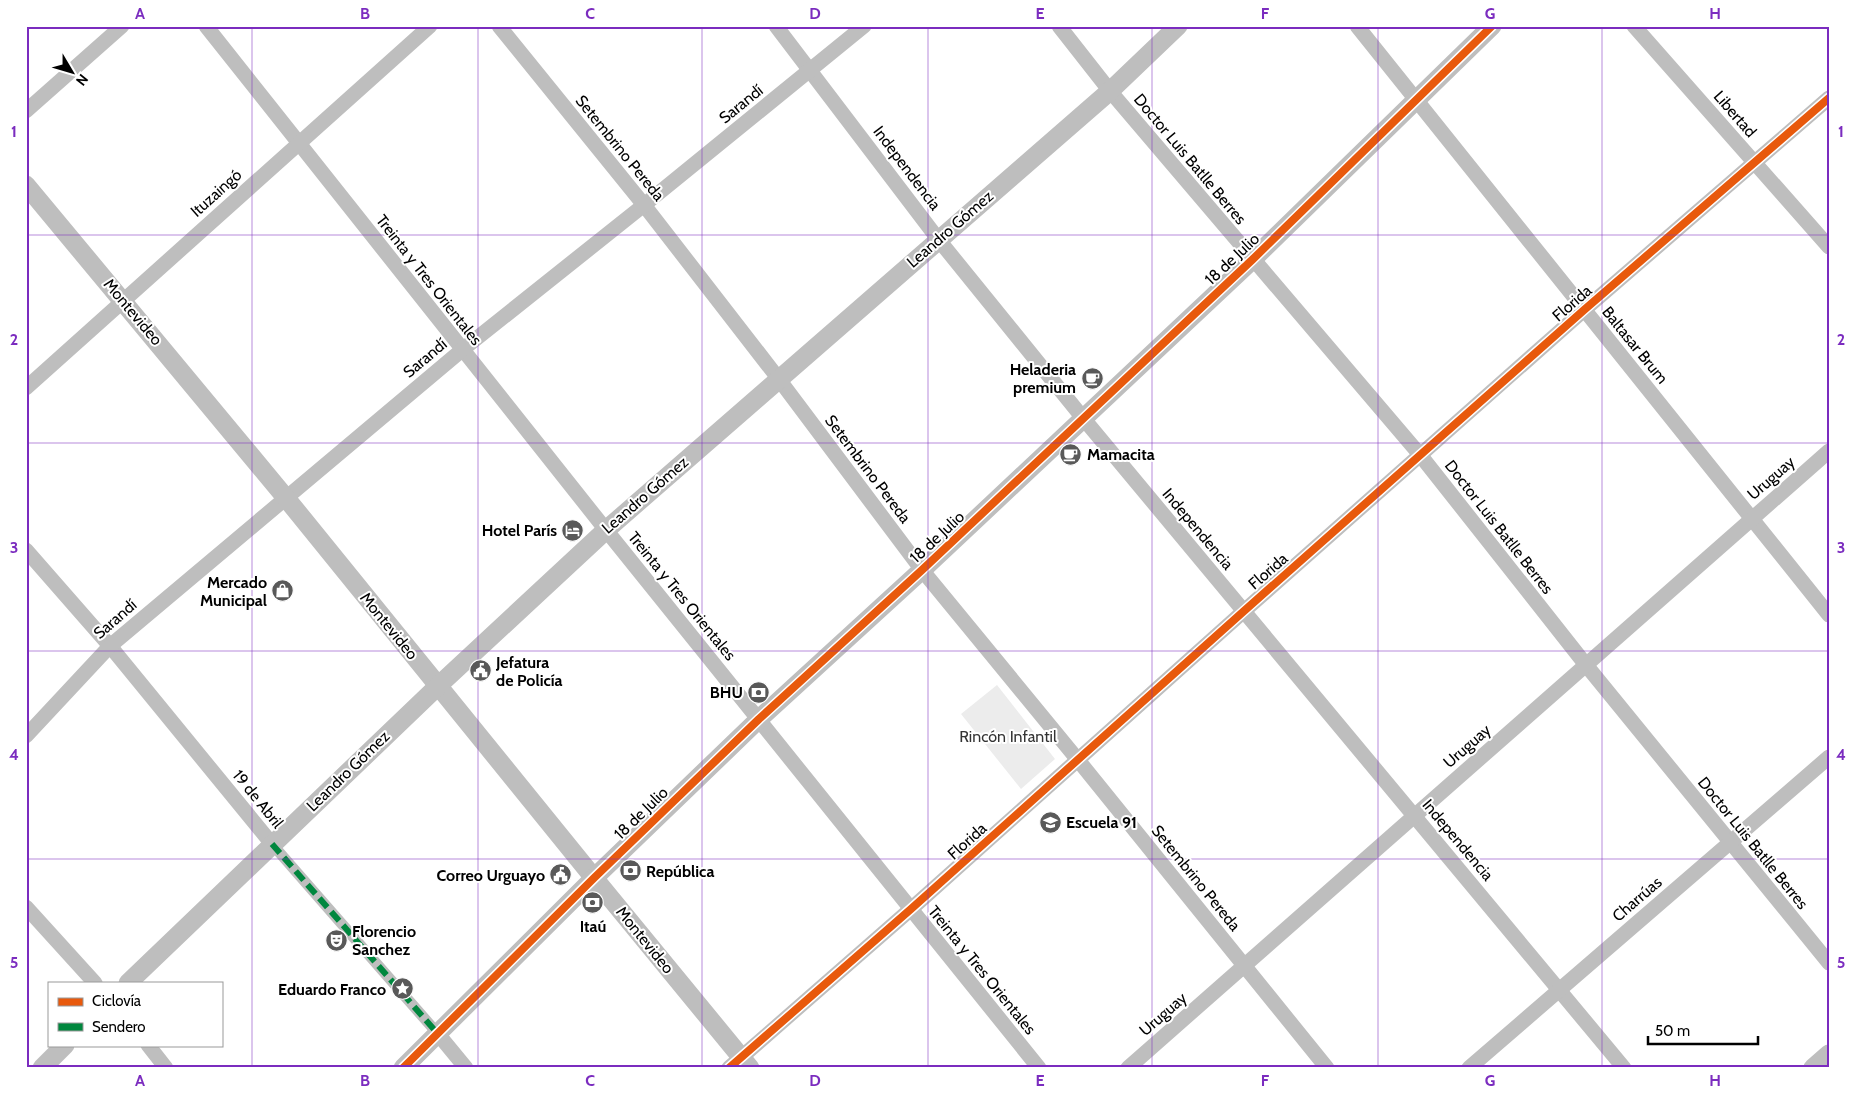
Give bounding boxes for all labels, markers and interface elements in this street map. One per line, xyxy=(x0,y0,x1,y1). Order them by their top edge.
text: A xyxy=(135,4,145,23)
text: B xyxy=(360,4,370,23)
text: C xyxy=(585,4,595,23)
text: D xyxy=(809,4,821,23)
text: E xyxy=(1035,4,1045,23)
text: F xyxy=(1261,4,1270,23)
text: G xyxy=(1485,4,1495,23)
text: H xyxy=(1709,4,1721,23)
north arrow xyxy=(48,48,98,98)
text: N xyxy=(72,71,92,89)
street label: Sarandí xyxy=(715,80,767,127)
street label: Libertad xyxy=(1710,87,1760,141)
street label: Doctor Luis Batlle Berres xyxy=(1130,90,1250,228)
street label: Setembrino Pereda xyxy=(572,91,669,205)
text: 1 xyxy=(11,122,17,141)
street label: Independencia xyxy=(869,122,945,214)
text: 1 xyxy=(1838,122,1844,141)
street label: Ituzaingó xyxy=(187,165,246,221)
street label: Leandro Gómez xyxy=(903,186,997,272)
street label: Treinta y Tres Orientales xyxy=(372,211,486,349)
street label: 18 de Julio xyxy=(1201,229,1263,289)
street label: Montevideo xyxy=(100,275,166,349)
street label: Florida xyxy=(1548,281,1596,325)
street label: Baltasar Brum xyxy=(1598,303,1672,387)
text: 2 xyxy=(10,330,18,349)
text: 2 xyxy=(1837,330,1845,349)
street label: Sarandí xyxy=(399,334,451,382)
place label: Heladeria premium xyxy=(1010,360,1076,397)
cafe icon: Heladeria premium xyxy=(1080,366,1104,390)
street label: Setembrino Pereda xyxy=(821,411,915,527)
cafe icon: Mamacita xyxy=(1059,442,1083,466)
place label: Mamacita xyxy=(1087,445,1155,464)
street label: Leandro Gómez xyxy=(598,452,692,538)
street label: Uruguay xyxy=(1743,452,1799,504)
street label: Doctor Luis Batlle Berres xyxy=(1441,456,1557,598)
street label: Independencia xyxy=(1158,484,1238,574)
street label: 18 de Julio xyxy=(906,507,968,567)
hotel icon: Hotel París xyxy=(561,518,585,542)
place label: Hotel París xyxy=(482,521,557,540)
street label: Treinta y Tres Orientales xyxy=(624,528,740,665)
text: 3 xyxy=(10,538,18,557)
text: 3 xyxy=(1837,538,1845,557)
street label: Florida xyxy=(1244,549,1292,593)
place label: Mercado Municipal xyxy=(200,573,267,610)
shop icon: Mercado Municipal xyxy=(271,579,295,603)
street label: Montevideo xyxy=(356,589,422,664)
street label: Sarandí xyxy=(90,595,141,643)
place label: Jefatura de Policía xyxy=(495,653,563,690)
public building icon: Jefatura de Policía xyxy=(468,659,492,683)
bank icon: BHU xyxy=(747,680,771,704)
place label: BHU xyxy=(710,683,743,702)
street label: Uruguay xyxy=(1439,720,1495,772)
street label: Leandro Gómez xyxy=(303,726,394,815)
park label: Rincón Infantil xyxy=(959,727,1057,746)
text: 4 xyxy=(9,745,19,764)
text: 4 xyxy=(1836,745,1846,764)
street label: 19 de Abril xyxy=(229,766,287,832)
street label: Doctor Luis Batlle Berres xyxy=(1694,773,1812,913)
street label: 18 de Julio xyxy=(610,783,672,843)
street label: Independencia xyxy=(1418,795,1498,885)
school or university icon: Escuela 91 xyxy=(1038,810,1062,834)
place label: Escuela 91 xyxy=(1066,813,1137,832)
street label: Florida xyxy=(944,818,991,863)
street label: Setembrino Pereda xyxy=(1148,821,1245,935)
bank icon: República xyxy=(618,859,642,883)
place label: República xyxy=(646,862,714,881)
public building icon: Correo Urguayo xyxy=(549,863,573,887)
place label: Correo Urguayo xyxy=(436,866,545,885)
street label: Charrúas xyxy=(1608,872,1666,926)
bank icon: Itaú xyxy=(581,890,605,914)
street label: Treinta y Tres Orientales xyxy=(924,902,1040,1039)
street label: Montevideo xyxy=(612,903,678,978)
place label: Itaú xyxy=(580,917,606,936)
place label: Florencio Sanchez xyxy=(352,922,416,959)
theatre icon: Florencio Sanchez xyxy=(324,928,348,952)
text: 5 xyxy=(10,953,18,972)
text: 5 xyxy=(1837,953,1845,972)
place icon: Eduardo Franco xyxy=(390,977,414,1001)
place label: Eduardo Franco xyxy=(278,980,386,999)
legend xyxy=(48,982,222,1046)
street label: Uruguay xyxy=(1135,988,1191,1040)
text: Ciclovía xyxy=(92,992,142,1010)
scale bar xyxy=(1648,1014,1758,1046)
text: Sendero xyxy=(92,1018,146,1036)
text: 50 m xyxy=(1655,1022,1690,1040)
text: A xyxy=(135,1071,145,1090)
text: B xyxy=(360,1071,370,1090)
text: C xyxy=(585,1071,595,1090)
text: D xyxy=(809,1071,821,1090)
text: E xyxy=(1035,1071,1045,1090)
text: F xyxy=(1261,1071,1270,1090)
text: G xyxy=(1485,1071,1495,1090)
text: H xyxy=(1709,1071,1721,1090)

